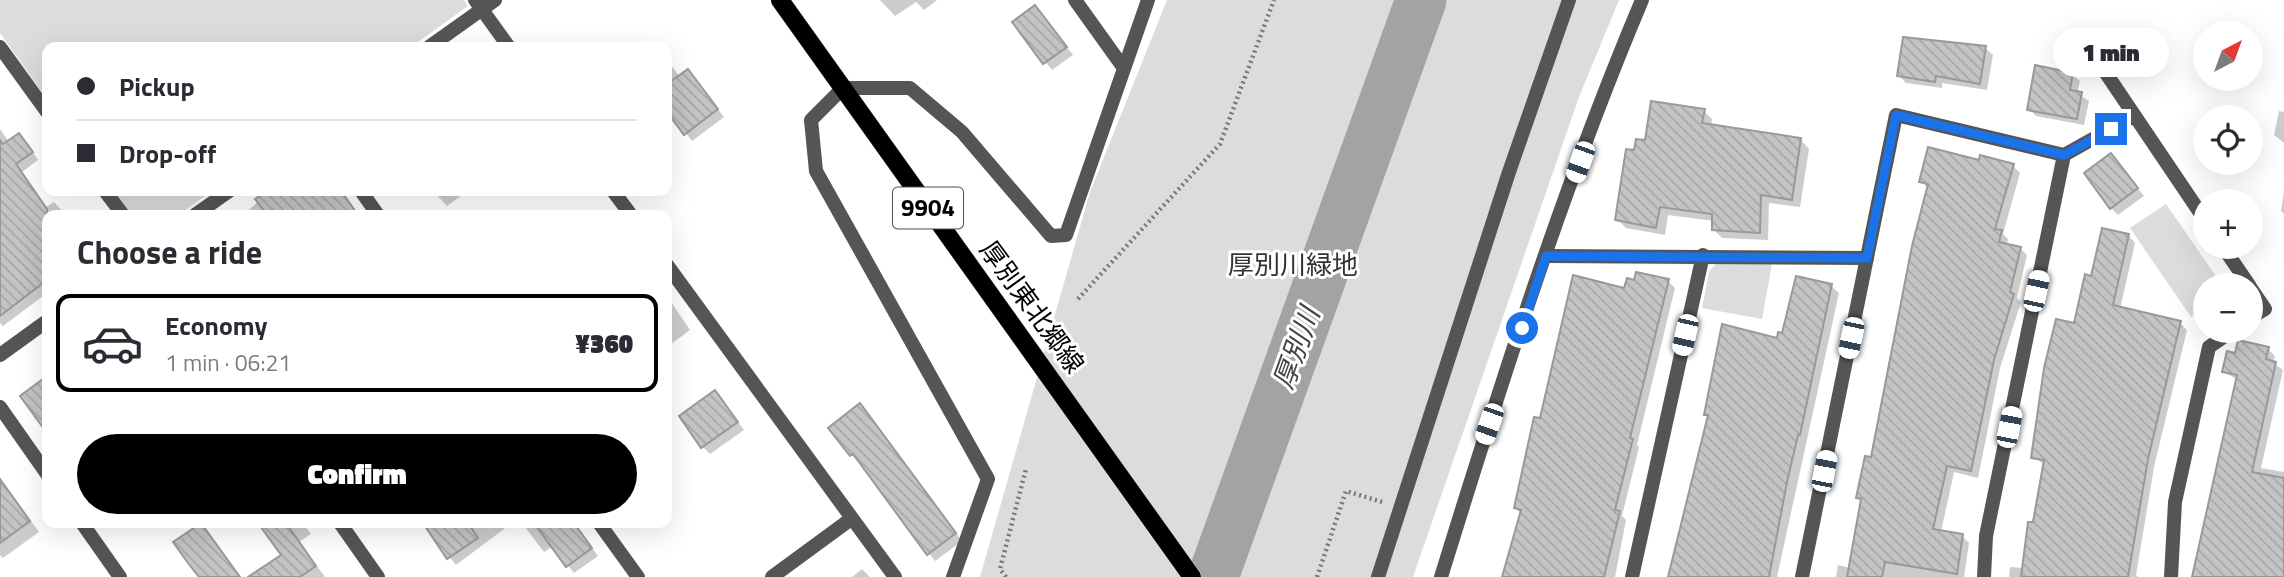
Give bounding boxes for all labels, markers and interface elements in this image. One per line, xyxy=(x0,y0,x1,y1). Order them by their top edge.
north arrow xyxy=(2193,21,2263,91)
map controls xyxy=(2193,21,2263,343)
callout: 1 min xyxy=(2053,27,2169,76)
text: 1 min xyxy=(2082,35,2140,70)
text: Pickup xyxy=(119,67,195,106)
button: locate xyxy=(2193,105,2263,175)
route end xyxy=(2095,113,2127,145)
text: Drop-off xyxy=(119,134,216,173)
car xyxy=(1563,139,1598,185)
road number: 9904 xyxy=(893,188,963,229)
button: + xyxy=(2193,189,2263,259)
text: Choose a ride xyxy=(77,228,262,276)
street label: 厚別東北郷線 xyxy=(971,232,1094,381)
park label: 厚別川緑地 xyxy=(1228,245,1358,284)
car xyxy=(2022,268,2051,314)
button: − xyxy=(2193,273,2263,343)
water label: 厚別川 xyxy=(1261,298,1331,395)
text: Economy xyxy=(165,306,267,345)
icon: car xyxy=(81,312,144,375)
route start xyxy=(1506,312,1538,344)
car xyxy=(1671,312,1700,358)
car xyxy=(1837,315,1866,361)
text: ¥360 xyxy=(575,324,633,363)
text: 1 min · 06:21 xyxy=(165,345,291,380)
car xyxy=(1473,401,1506,447)
car xyxy=(1995,404,2024,450)
button: Confirm xyxy=(77,434,637,514)
car xyxy=(1810,448,1839,494)

